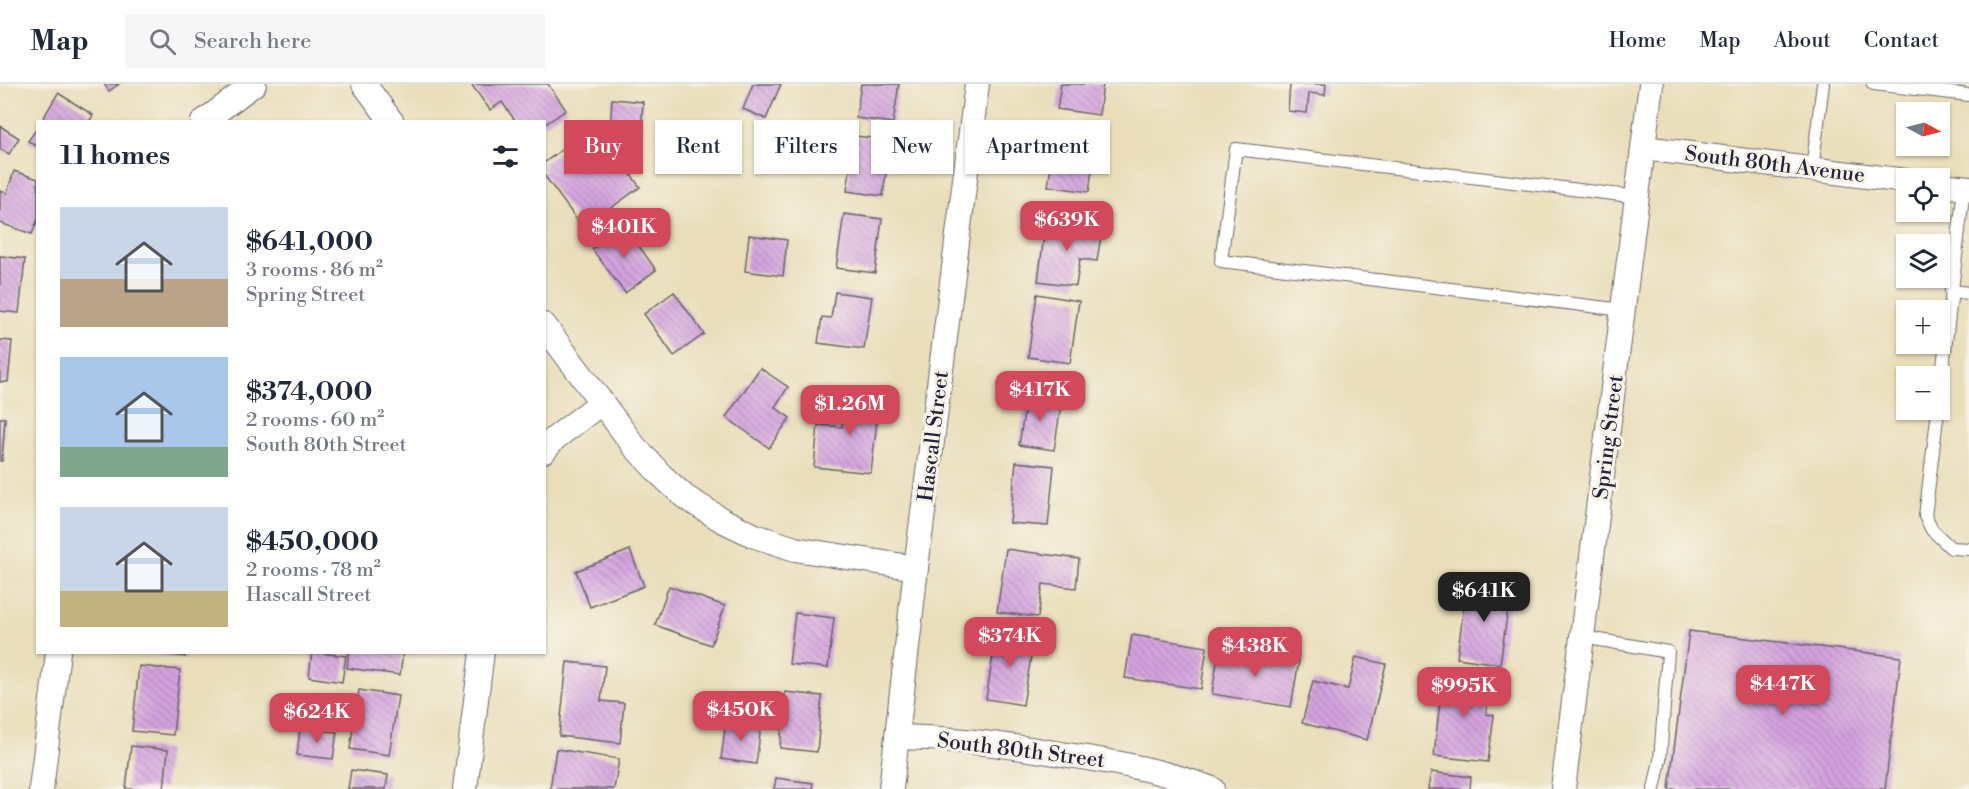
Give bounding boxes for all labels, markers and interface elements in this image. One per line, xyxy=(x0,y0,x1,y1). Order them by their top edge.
search box xyxy=(125,14,545,68)
text: Map xyxy=(30,24,89,59)
icon: search xyxy=(146,25,179,58)
text: Search here xyxy=(194,28,311,55)
text: Home xyxy=(1609,28,1666,54)
text: Map xyxy=(1699,28,1741,54)
text: About xyxy=(1774,28,1831,54)
text: Contact xyxy=(1864,28,1939,54)
north arrow xyxy=(1896,102,1950,156)
map controls xyxy=(1896,102,1950,420)
chip: Buy xyxy=(564,120,643,174)
chip: Rent xyxy=(655,120,742,174)
chip: Filters xyxy=(754,120,859,174)
chip: New xyxy=(871,120,953,174)
chip: Apartment xyxy=(965,120,1110,174)
text: 11 homes xyxy=(60,140,170,172)
icon: filters xyxy=(489,140,522,173)
street label: South 80th Avenue xyxy=(1684,141,1866,189)
button: locate xyxy=(1896,168,1950,222)
pin: $639K xyxy=(1025,201,1109,252)
pin: $401K xyxy=(582,208,666,259)
text: $639K xyxy=(1034,208,1100,233)
text: $401K xyxy=(592,215,657,240)
text: $641,000 xyxy=(246,226,373,258)
icon: home xyxy=(108,231,180,303)
button: layers xyxy=(1896,234,1950,288)
text: 3 rooms · 86 m² xyxy=(246,258,383,283)
text: Spring Street xyxy=(246,283,365,308)
button: + xyxy=(1896,300,1950,354)
button: − xyxy=(1896,366,1950,420)
street label: Hascall Street xyxy=(913,369,955,503)
pin: $417K xyxy=(998,371,1082,422)
street label: Spring Street xyxy=(1588,373,1630,501)
text: $374,000 xyxy=(246,376,372,408)
text: $417K xyxy=(1009,378,1071,403)
icon: home xyxy=(108,381,180,453)
pin: $1.26M xyxy=(801,385,899,436)
text: $1.26M xyxy=(815,392,885,417)
text: 2 rooms · 60 m² xyxy=(246,408,384,433)
text: South 80th Street xyxy=(246,433,407,458)
text: $450,000 xyxy=(246,526,379,558)
icon: home xyxy=(108,531,180,603)
text: 2 rooms · 78 m² xyxy=(246,558,381,583)
pin: $641K xyxy=(1442,572,1526,623)
text: $641K xyxy=(1452,579,1516,604)
text: Hascall Street xyxy=(246,583,371,608)
pin: $374K xyxy=(968,617,1052,668)
text: $374K xyxy=(978,624,1042,649)
pin: $438K xyxy=(1213,627,1297,678)
text: $438K xyxy=(1222,634,1288,659)
pin: $447K xyxy=(1741,665,1825,716)
pin: $995K xyxy=(1422,667,1506,718)
text: $447K xyxy=(1750,672,1816,697)
text: $995K xyxy=(1431,674,1497,699)
pin: $450K xyxy=(699,691,783,742)
pin: $624K xyxy=(275,693,359,744)
text: $450K xyxy=(707,698,775,723)
text: $624K xyxy=(284,700,350,725)
street label: South 80th Street xyxy=(936,728,1107,774)

